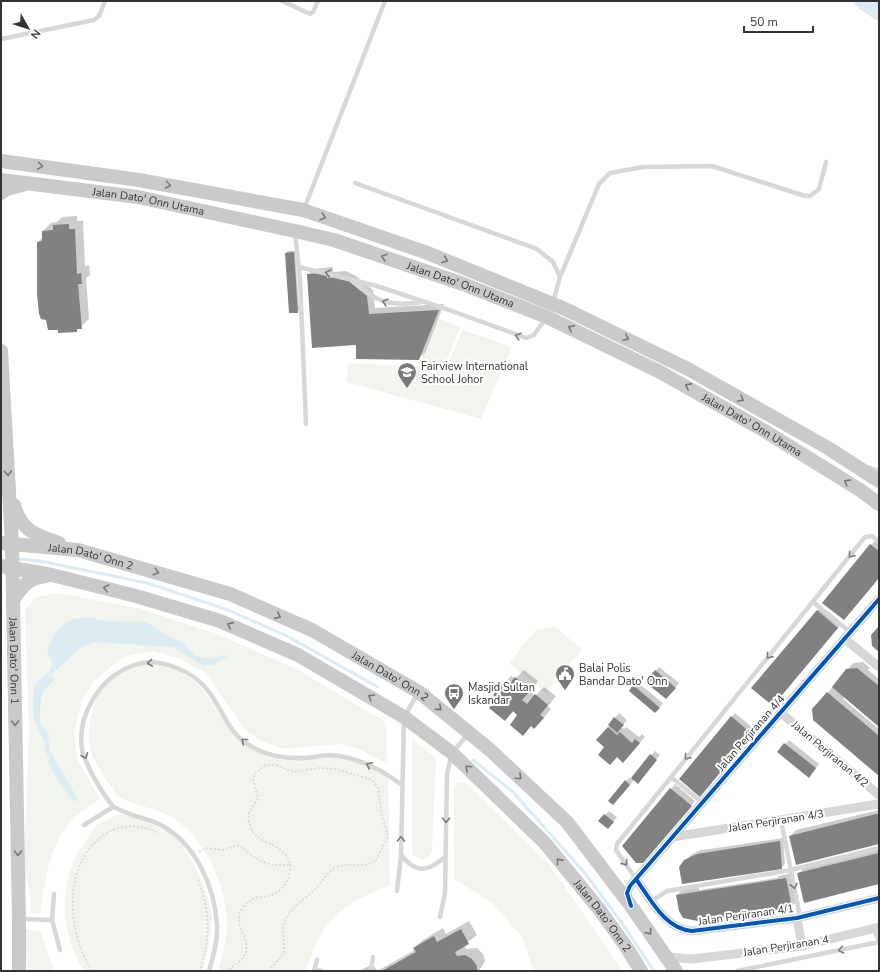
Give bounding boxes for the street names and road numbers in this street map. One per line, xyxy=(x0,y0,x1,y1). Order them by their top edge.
street label: Jalan Dato' Onn Utama xyxy=(91,184,206,219)
street label: Jalan Dato' Onn Utama xyxy=(404,258,517,311)
street label: Jalan Dato' Onn Utama xyxy=(698,389,805,460)
street label: Jalan Dato' Onn 2 xyxy=(47,540,135,573)
street label: Jalan Dato' Onn 1 xyxy=(6,616,22,704)
street label: Jalan Dato' Onn 2 xyxy=(348,647,432,705)
street label: Jalan Perjiranan 4/4 xyxy=(713,691,789,775)
street label: Jalan Perjiranan 4/2 xyxy=(787,717,872,791)
street label: Jalan Perjiranan 4/3 xyxy=(726,806,825,836)
street label: Jalan Dato' Onn 2 xyxy=(570,875,635,955)
street label: Jalan Perjiranan 4/1 xyxy=(696,901,795,929)
street label: Jalan Perjiranan 4 xyxy=(741,932,830,960)

